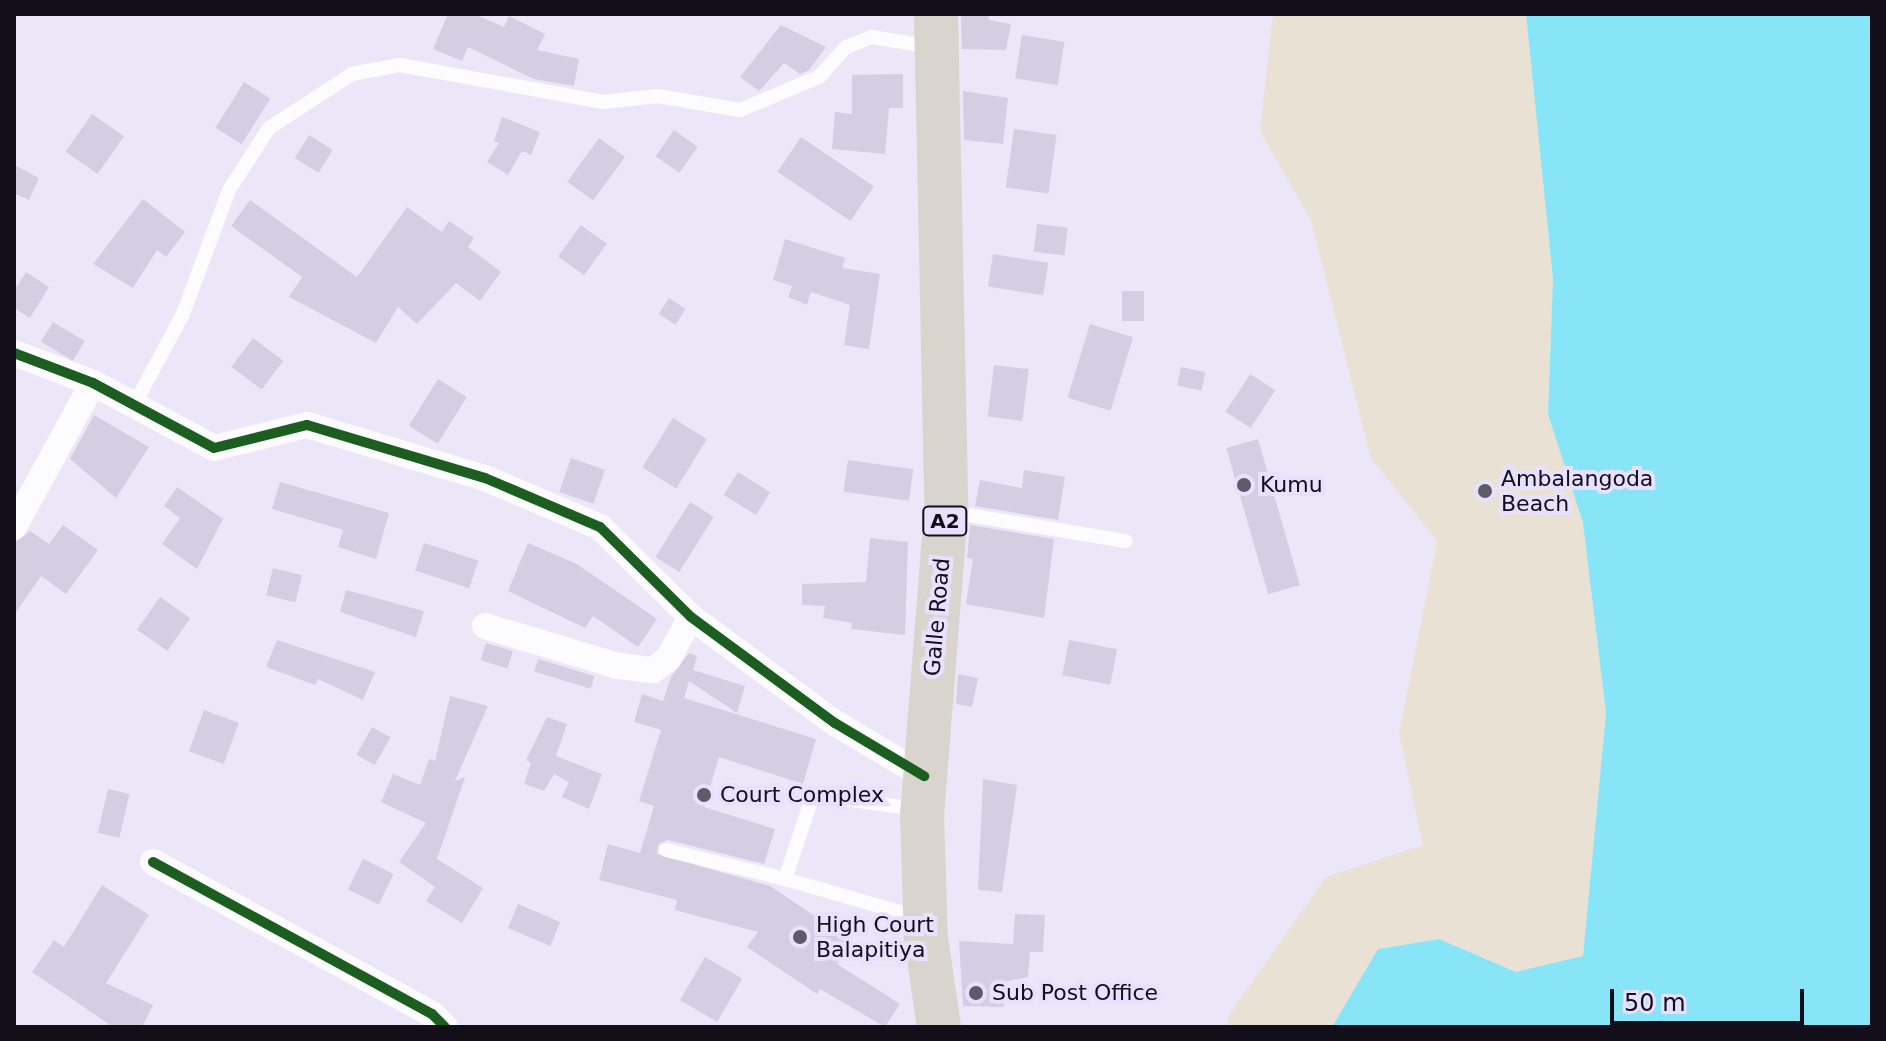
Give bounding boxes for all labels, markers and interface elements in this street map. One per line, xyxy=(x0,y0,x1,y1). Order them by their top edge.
place label: Ambalangoda Beach xyxy=(1501,465,1653,516)
place label: Kumu xyxy=(1260,472,1323,498)
marker: Kumu xyxy=(1235,476,1253,494)
marker: Ambalangoda Beach xyxy=(1476,482,1494,500)
road number: A2 xyxy=(921,505,969,537)
street label: Galle Road xyxy=(919,557,955,677)
place label: Court Complex xyxy=(720,782,884,808)
marker: Court Complex xyxy=(695,786,713,804)
place label: High Court Balapitiya xyxy=(816,911,934,962)
marker: High Court Balapitiya xyxy=(791,928,809,946)
scale bar xyxy=(1614,973,1808,1023)
place label: Sub Post Office xyxy=(992,980,1158,1006)
marker: Sub Post Office xyxy=(967,984,985,1002)
text: 50 m xyxy=(1624,989,1686,1017)

